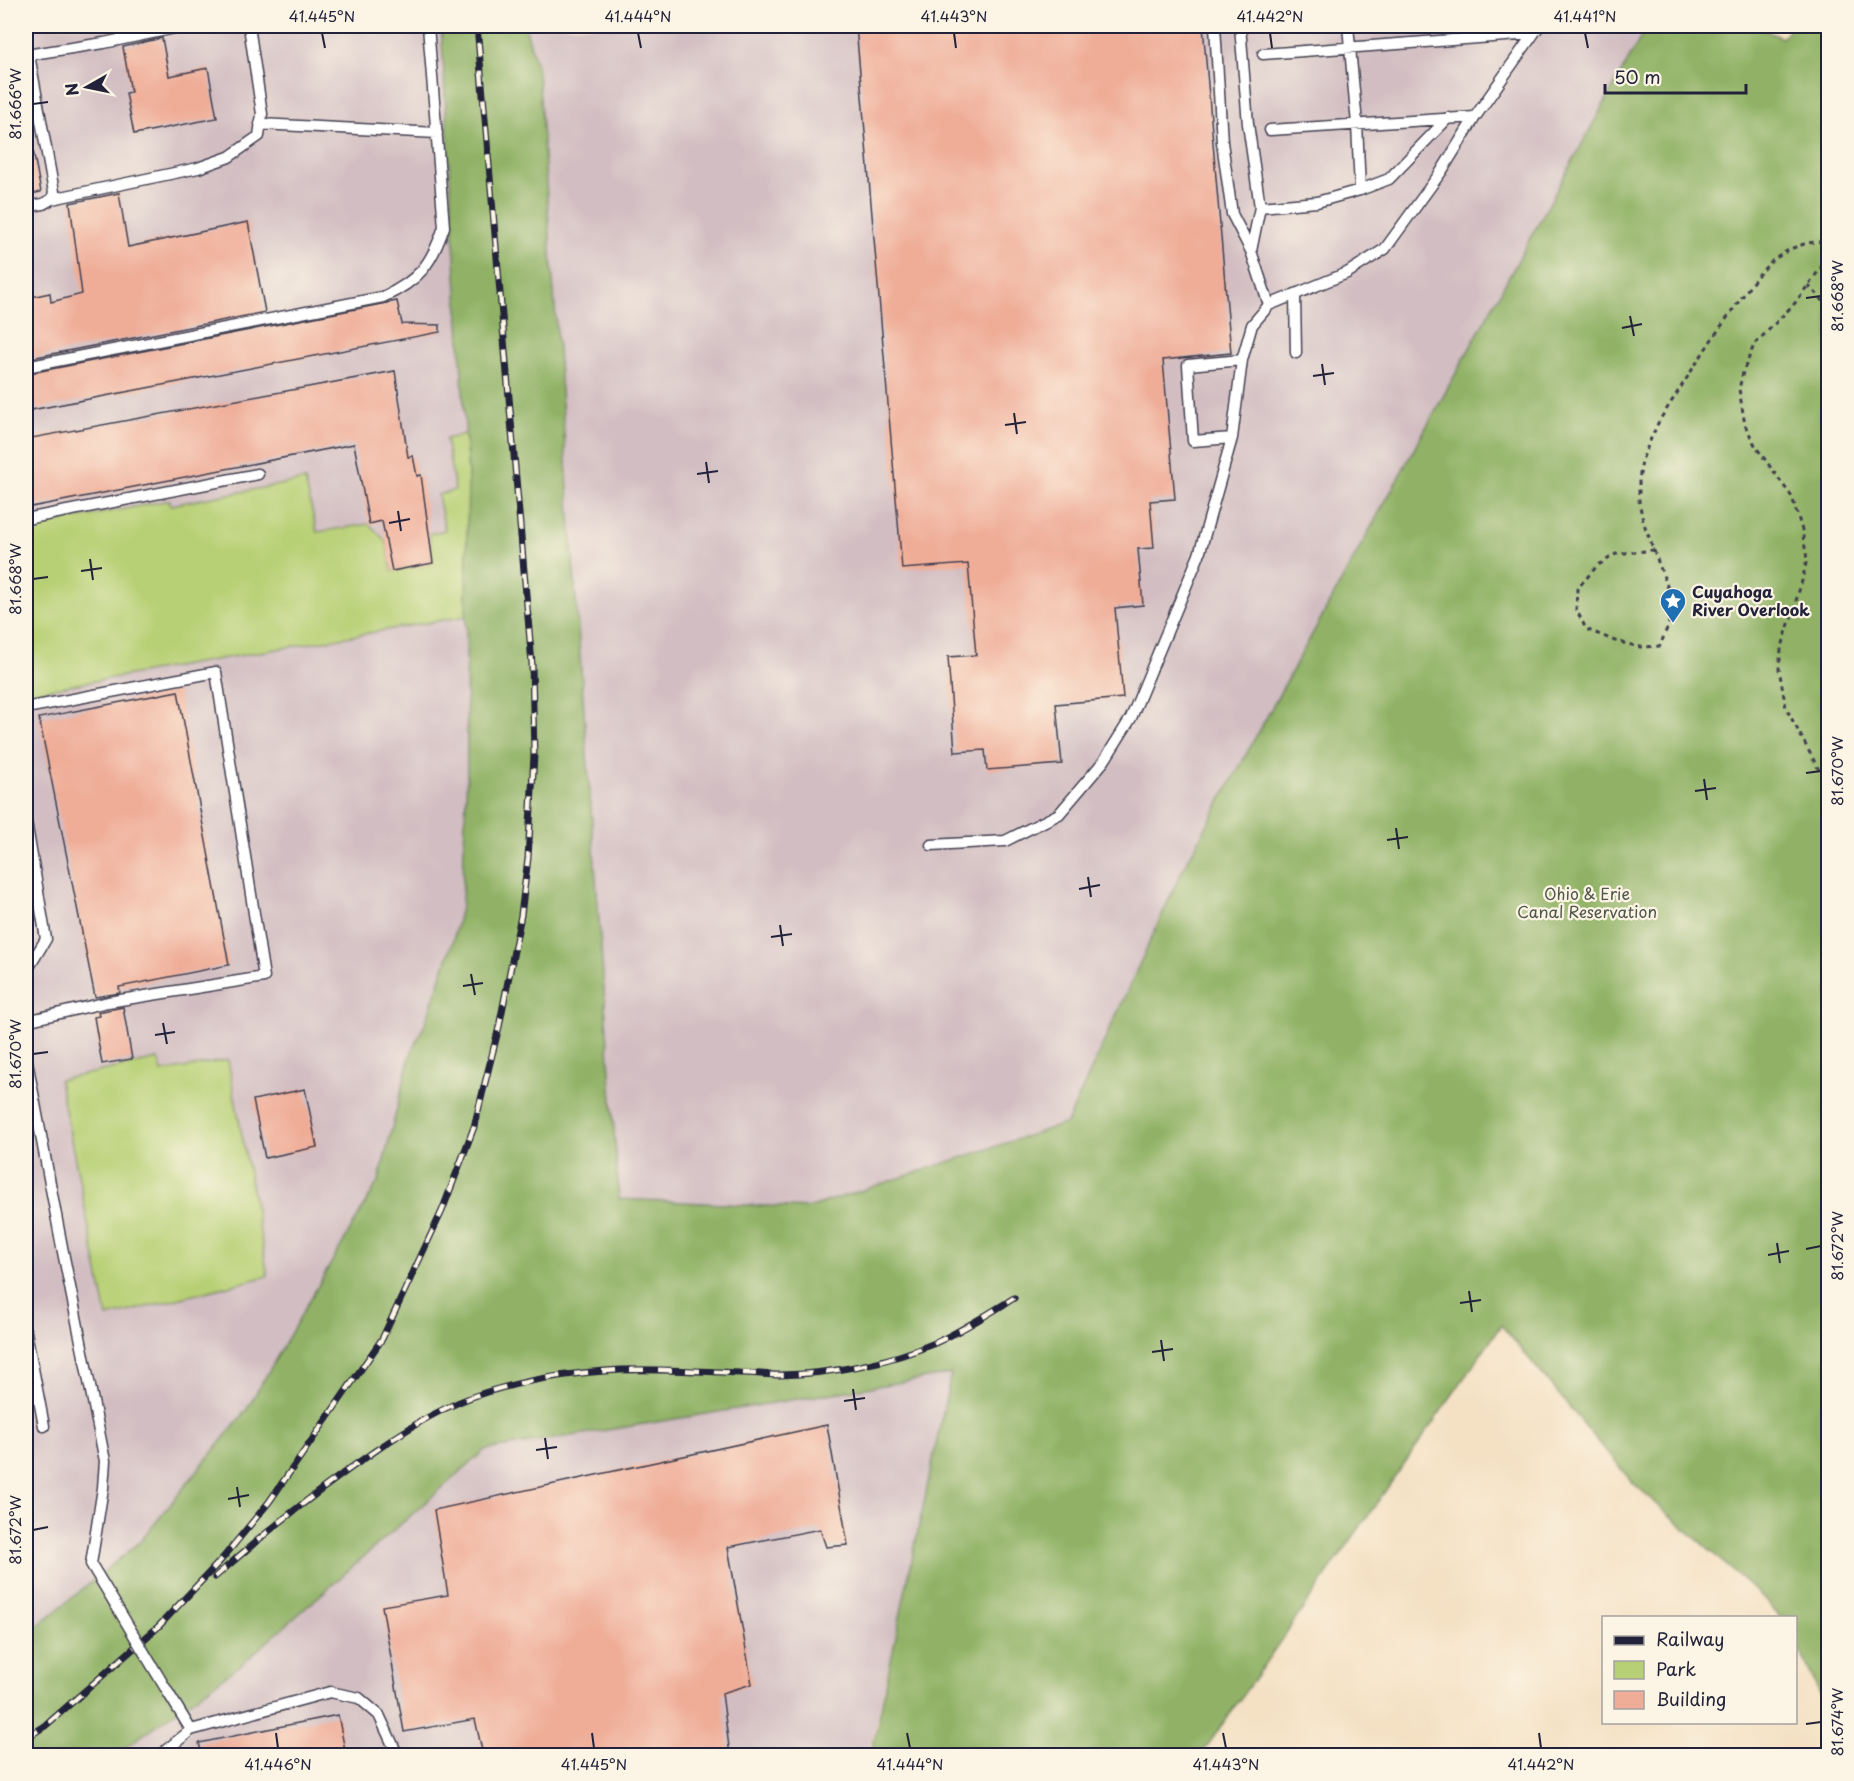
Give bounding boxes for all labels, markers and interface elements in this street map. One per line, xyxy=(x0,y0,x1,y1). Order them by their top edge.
text: 41.445°N xyxy=(289,4,355,27)
text: 41.444°N xyxy=(604,4,672,27)
text: 41.443°N xyxy=(921,4,987,27)
text: 41.442°N xyxy=(1236,4,1304,27)
text: 41.441°N xyxy=(1553,4,1617,27)
north arrow xyxy=(57,57,117,117)
scale bar xyxy=(1605,57,1746,95)
text: 50 m xyxy=(1614,63,1661,90)
text: 81.666°W xyxy=(3,68,26,140)
text: N xyxy=(58,81,84,98)
text: 81.668°W xyxy=(1825,259,1848,332)
text: 81.668°W xyxy=(3,542,26,615)
place label: Cuyahoga River Overlook xyxy=(1692,579,1810,621)
place icon: Cuyahoga River Overlook xyxy=(1658,586,1688,624)
text: 81.670°W xyxy=(1825,735,1848,806)
park label: Ohio & Erie Canal Reservation xyxy=(1517,881,1657,923)
text: 81.670°W xyxy=(3,1018,26,1089)
text: 81.672°W xyxy=(1825,1211,1848,1281)
text: 81.672°W xyxy=(3,1495,26,1565)
legend xyxy=(1602,1616,1797,1724)
text: Railway xyxy=(1656,1625,1724,1652)
text: Park xyxy=(1656,1655,1696,1682)
text: Building xyxy=(1656,1685,1726,1712)
text: 81.674°W xyxy=(1825,1687,1848,1756)
text: 41.446°N xyxy=(244,1752,312,1775)
text: 41.445°N xyxy=(561,1752,627,1775)
text: 41.444°N xyxy=(876,1752,944,1775)
text: 41.443°N xyxy=(1193,1752,1259,1775)
text: 41.442°N xyxy=(1507,1752,1575,1775)

